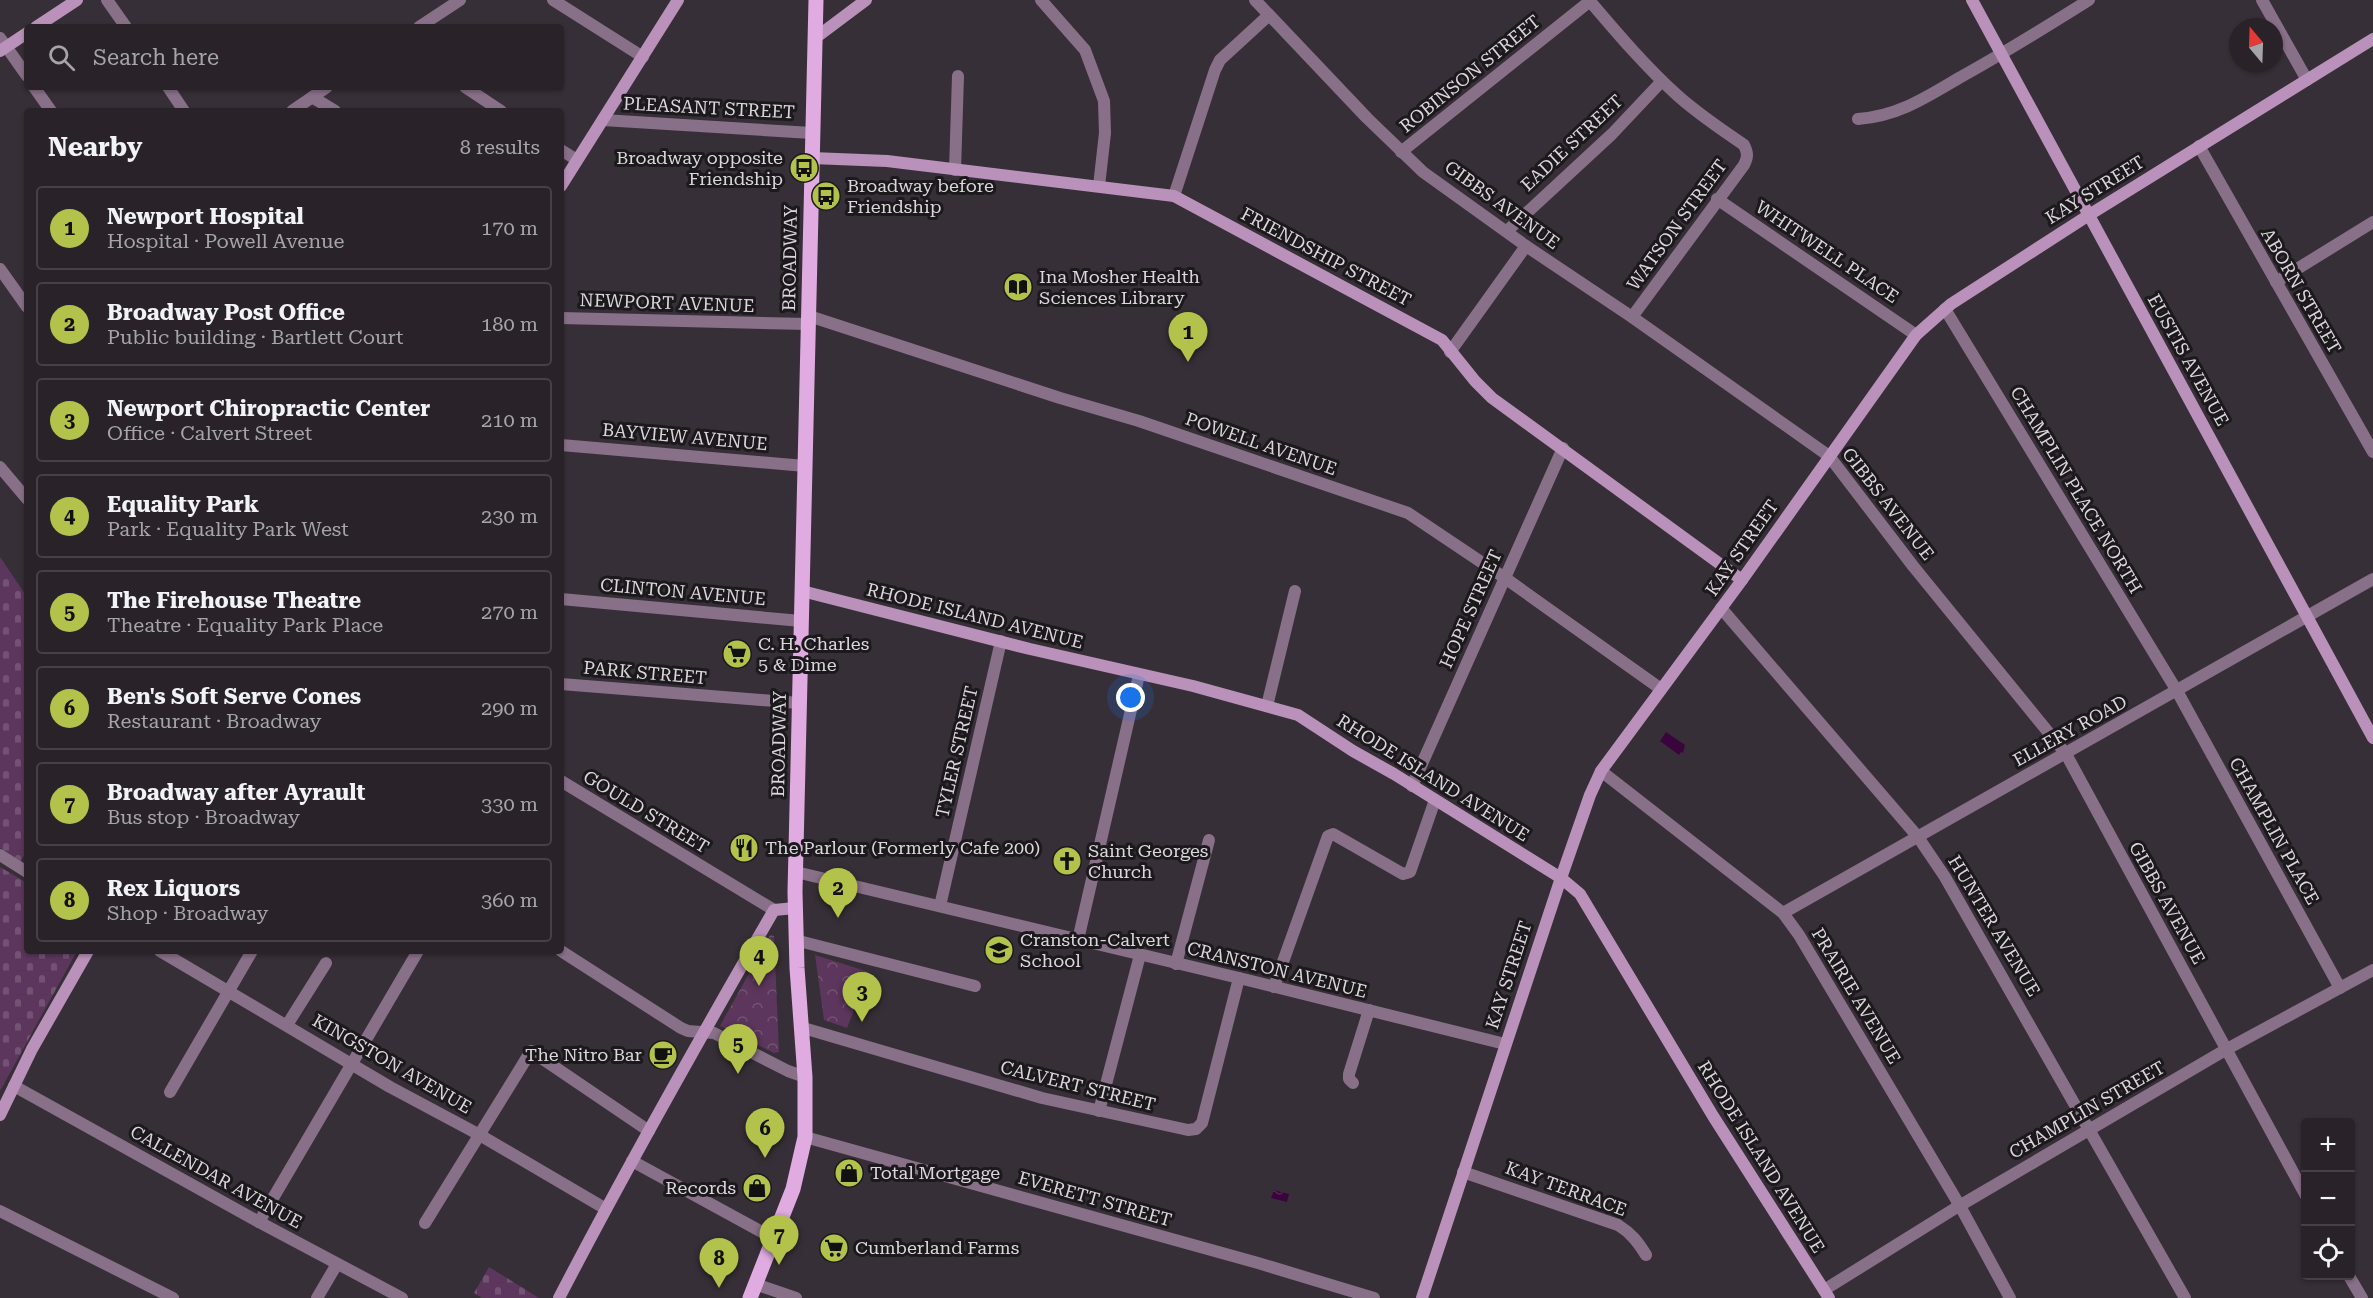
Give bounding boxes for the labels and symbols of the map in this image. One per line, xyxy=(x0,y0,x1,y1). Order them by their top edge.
street label: ROBINSON STREET xyxy=(1395,11,1544,137)
north arrow xyxy=(2229,18,2283,72)
street label: EADIE STREET xyxy=(1516,90,1627,195)
street label: PLEASANT STREET xyxy=(623,93,796,122)
place label: Broadway opposite Friendship xyxy=(616,147,783,189)
street label: KAY STREET xyxy=(2042,151,2148,228)
bus stop icon: Broadway opposite Friendship xyxy=(788,152,820,184)
street label: WATSON STREET xyxy=(1622,155,1731,294)
street label: GIBBS AVENUE xyxy=(1441,156,1564,253)
place label: Broadway before Friendship xyxy=(847,175,994,217)
bus stop icon: Broadway before Friendship xyxy=(810,180,842,212)
street label: WHITWELL PLACE xyxy=(1752,196,1903,307)
street label: FRIENDSHIP STREET xyxy=(1238,203,1415,310)
street label: BROADWAY xyxy=(778,204,801,311)
street label: ABORN STREET xyxy=(2257,225,2346,357)
place label: Ina Mosher Health Sciences Library xyxy=(1039,266,1200,308)
library icon: Ina Mosher Health Sciences Library xyxy=(1002,271,1034,303)
street label: NEWPORT AVENUE xyxy=(579,289,755,316)
street label: EUSTIS AVENUE xyxy=(2144,290,2233,429)
pin: 1 xyxy=(1168,312,1208,362)
street label: CHAMPLIN PLACE NORTH xyxy=(2006,382,2147,597)
street label: POWELL AVENUE xyxy=(1183,408,1340,479)
street label: BAYVIEW AVENUE xyxy=(602,419,769,454)
street label: GIBBS AVENUE xyxy=(1838,443,1939,564)
street label: KAY STREET xyxy=(1701,496,1782,600)
street label: HOPE STREET xyxy=(1435,546,1506,671)
street label: CLINTON AVENUE xyxy=(599,574,767,609)
street label: RHODE ISLAND AVENUE xyxy=(865,578,1086,653)
place label: C. H. Charles 5 & Dime xyxy=(758,633,869,675)
supermarket icon: C. H. Charles 5 & Dime xyxy=(721,638,753,670)
street label: PARK STREET xyxy=(582,657,708,688)
your location xyxy=(1116,683,1145,712)
street label: TYLER STREET xyxy=(931,684,982,820)
street label: BROADWAY xyxy=(767,690,790,797)
street label: ELLERY ROAD xyxy=(2009,691,2130,770)
street label: RHODE ISLAND AVENUE xyxy=(1333,710,1533,845)
street label: CHAMPLIN PLACE xyxy=(2225,753,2324,908)
street label: GOULD STREET xyxy=(580,766,713,857)
restaurant icon: The Parlour (Formerly Cafe 200) xyxy=(728,832,760,864)
place label: The Parlour (Formerly Cafe 200) xyxy=(765,837,1040,858)
street label: GIBBS AVENUE xyxy=(2125,838,2210,968)
place label: Saint Georges Church xyxy=(1088,840,1208,882)
church icon: Saint Georges Church xyxy=(1051,845,1083,877)
street label: HUNTER AVENUE xyxy=(1944,851,2045,1000)
pin: 2 xyxy=(818,868,858,918)
street label: KAY STREET xyxy=(1481,918,1536,1032)
street label: PRAIRIE AVENUE xyxy=(1808,924,1905,1068)
place label: Cranston-Calvert School xyxy=(1020,929,1170,971)
school or university icon: Cranston-Calvert School xyxy=(983,934,1015,966)
pin: 4 xyxy=(740,936,778,986)
street label: CRANSTON AVENUE xyxy=(1185,937,1369,1002)
pin: 3 xyxy=(842,972,882,1022)
street label: KINGSTON AVENUE xyxy=(309,1009,476,1118)
pin: 5 xyxy=(718,1024,758,1074)
cafe icon: The Nitro Bar xyxy=(647,1039,679,1071)
place label: The Nitro Bar xyxy=(525,1044,642,1065)
street label: CALVERT STREET xyxy=(998,1056,1158,1115)
street label: CHAMPLIN STREET xyxy=(2005,1056,2168,1163)
street label: RHODE ISLAND AVENUE xyxy=(1694,1057,1829,1257)
pin: 6 xyxy=(746,1108,784,1158)
street label: CALLENDAR AVENUE xyxy=(127,1121,306,1233)
shop icon: Total Mortgage xyxy=(833,1157,865,1189)
street label: KAY TERRACE xyxy=(1503,1157,1630,1220)
place label: Total Mortgage xyxy=(870,1162,1000,1183)
street label: EVERETT STREET xyxy=(1016,1167,1174,1230)
shop icon: Records xyxy=(741,1172,773,1204)
place label: Records xyxy=(665,1177,736,1198)
pin: 7 xyxy=(760,1216,798,1265)
supermarket icon: Cumberland Farms xyxy=(818,1232,850,1264)
place label: Cumberland Farms xyxy=(855,1237,1019,1258)
pin: 8 xyxy=(700,1238,738,1288)

